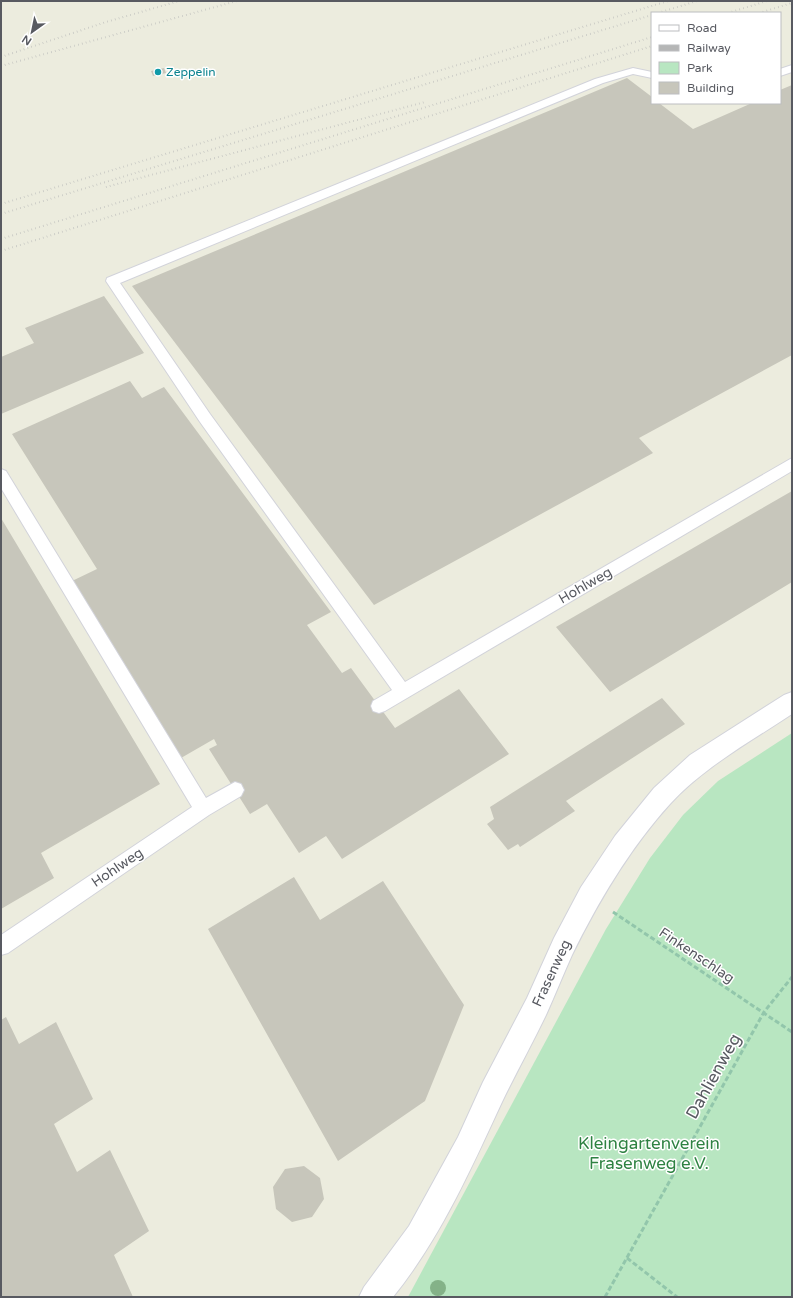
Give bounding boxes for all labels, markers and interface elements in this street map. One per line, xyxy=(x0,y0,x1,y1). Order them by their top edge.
north arrow xyxy=(12,12,52,52)
legend xyxy=(651,12,781,104)
text: Road xyxy=(687,21,717,35)
text: N xyxy=(20,32,34,48)
text: Railway xyxy=(687,41,731,55)
text: Park xyxy=(687,61,713,75)
place label: Zeppelin xyxy=(166,65,216,79)
marker: Zeppelin xyxy=(153,67,163,77)
text: Building xyxy=(687,81,734,95)
street label: Hohlweg xyxy=(556,563,615,607)
street label: Hohlweg xyxy=(88,844,146,891)
street label: Finkenschlag xyxy=(656,924,738,987)
street label: Frasenweg xyxy=(529,937,574,1010)
street label: Dahlienweg xyxy=(681,1030,746,1123)
park label: Kleingartenverein Frasenweg e.V. xyxy=(578,1133,720,1174)

